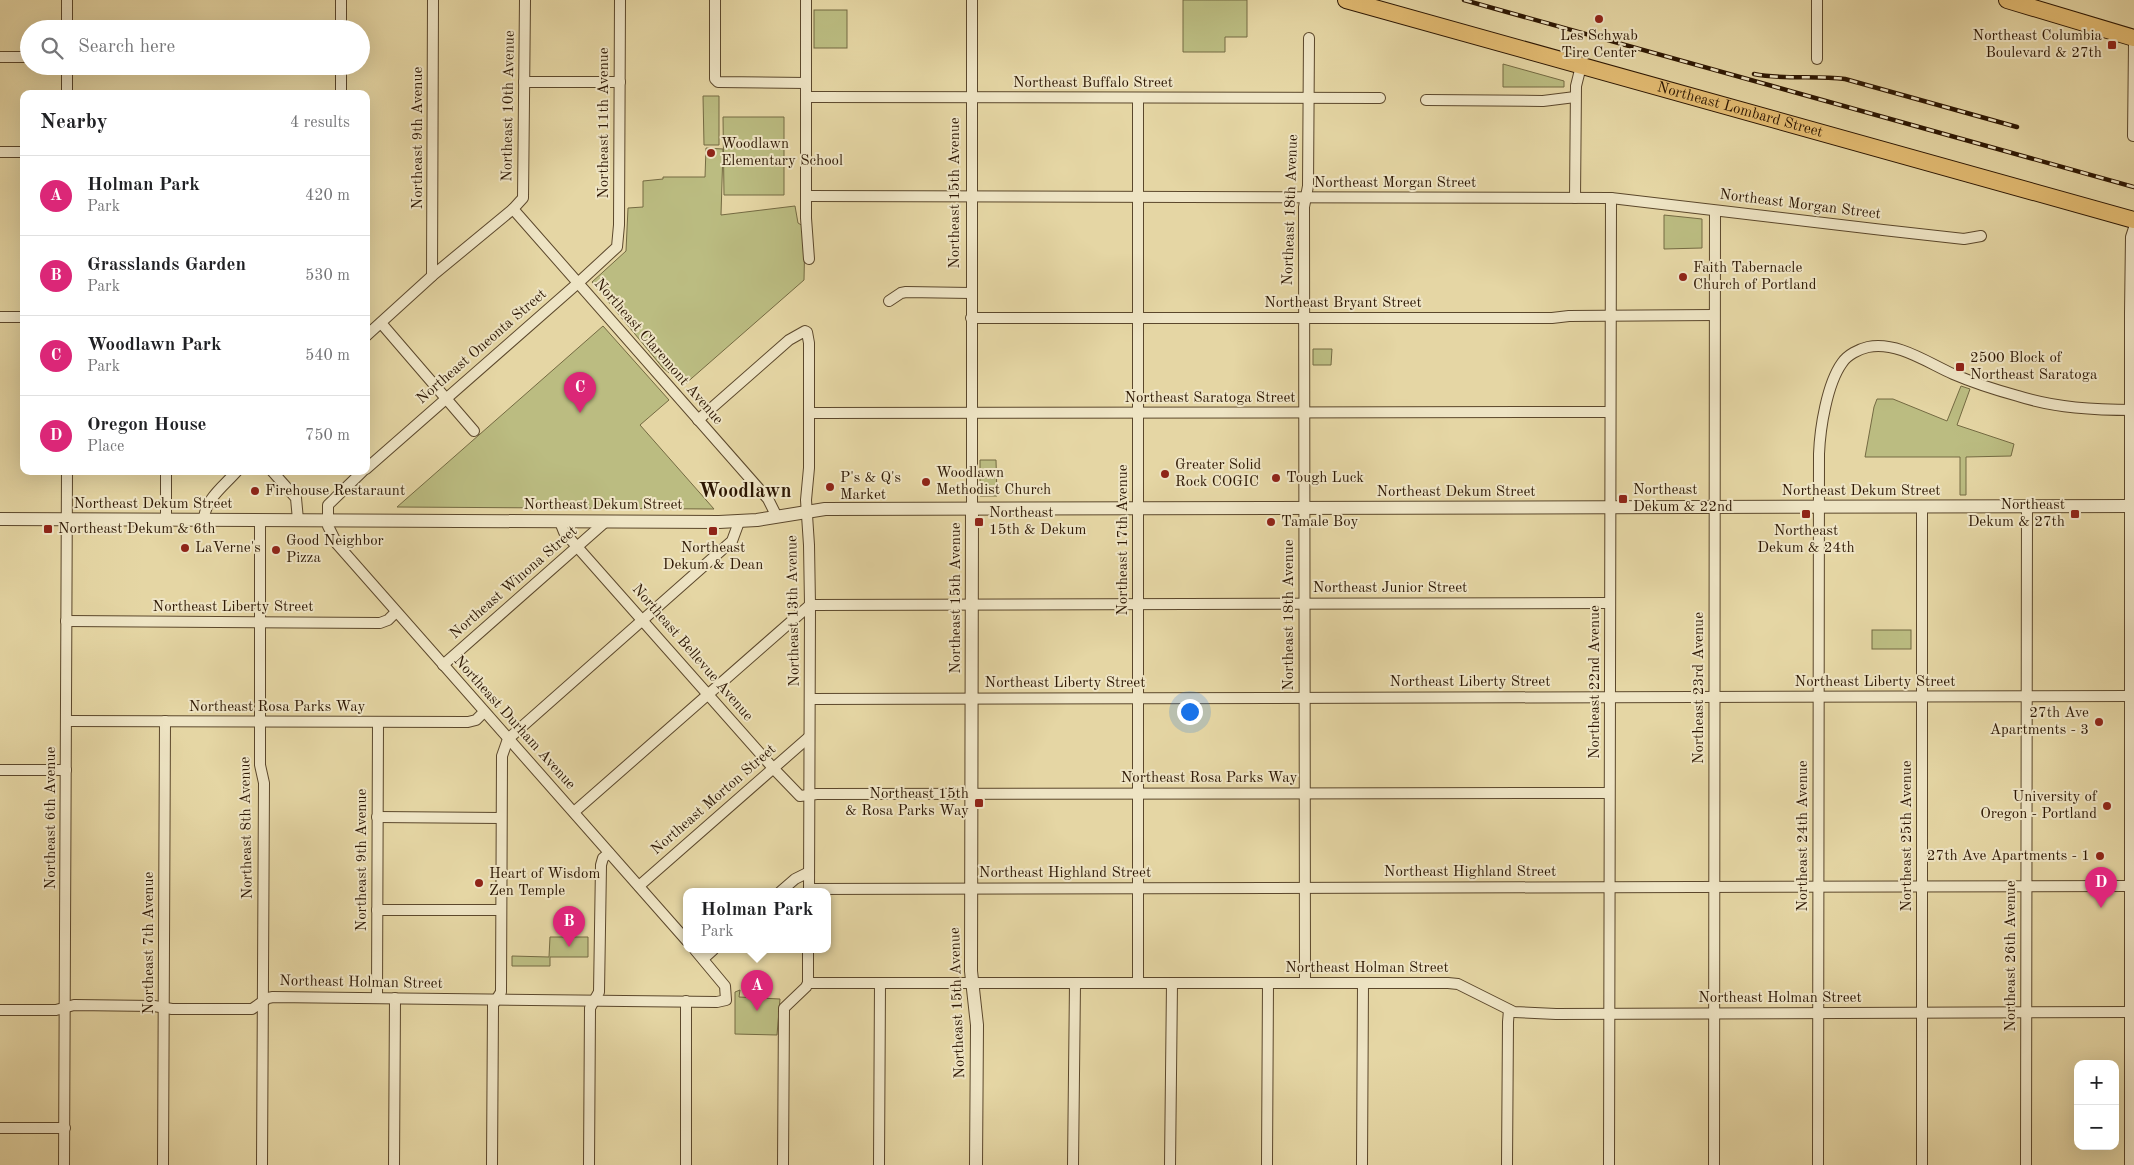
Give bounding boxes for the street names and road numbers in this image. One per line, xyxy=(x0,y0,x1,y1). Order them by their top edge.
street label: Northeast 10th Avenue xyxy=(500,30,518,182)
street label: Northeast 11th Avenue xyxy=(597,47,612,199)
street label: Northeast 9th Avenue xyxy=(411,67,426,209)
street label: Northeast Buffalo Street xyxy=(1013,76,1173,91)
street label: Northeast Lombard Street xyxy=(1655,80,1825,140)
street label: Northeast 15th Avenue xyxy=(948,117,963,269)
street label: Northeast 18th Avenue xyxy=(1281,134,1301,286)
street label: Northeast Morgan Street xyxy=(1314,176,1476,191)
street label: Northeast Morgan Street xyxy=(1718,188,1882,222)
street label: Northeast Claremont Avenue xyxy=(591,276,725,428)
street label: Northeast Oneonta Street xyxy=(414,287,550,407)
street label: Northeast Bryant Street xyxy=(1264,296,1422,311)
street label: Northeast Saratoga Street xyxy=(1124,391,1296,406)
street label: Northeast 17th Avenue xyxy=(1116,464,1131,616)
street label: Northeast Dekum Street xyxy=(1781,484,1941,499)
street label: Northeast Dekum Street xyxy=(1376,485,1536,500)
street label: Northeast Dekum Street xyxy=(73,497,233,512)
street label: Northeast Dekum Street xyxy=(523,498,683,513)
street label: Northeast 15th Avenue xyxy=(949,522,964,674)
street label: Northeast Winona Street xyxy=(447,524,581,642)
street label: Northeast 13th Avenue xyxy=(785,535,803,687)
street label: Northeast 18th Avenue xyxy=(1282,539,1297,691)
street label: Northeast Junior Street xyxy=(1313,581,1467,596)
street label: Northeast Bellevue Avenue xyxy=(629,582,755,724)
street label: Northeast Liberty Street xyxy=(153,600,313,615)
street label: Northeast 22nd Avenue xyxy=(1588,605,1603,759)
street label: Northeast 23rd Avenue xyxy=(1692,612,1707,764)
street label: Northeast Durham Avenue xyxy=(450,653,578,793)
street label: Northeast Liberty Street xyxy=(1390,675,1550,690)
street label: Northeast Liberty Street xyxy=(1795,675,1955,690)
street label: Northeast Liberty Street xyxy=(985,676,1145,691)
street label: Northeast Rosa Parks Way xyxy=(189,700,365,715)
street label: Northeast Morton Street xyxy=(649,742,779,858)
street label: Northeast 6th Avenue xyxy=(44,747,59,889)
street label: Northeast 8th Avenue xyxy=(238,756,256,900)
street label: Northeast 24th Avenue xyxy=(1796,760,1811,912)
street label: Northeast 25th Avenue xyxy=(1900,760,1915,912)
street label: Northeast Rosa Parks Way xyxy=(1121,771,1297,786)
street label: Northeast 9th Avenue xyxy=(355,789,370,931)
street label: Northeast Highland Street xyxy=(1384,865,1556,880)
street label: Northeast Highland Street xyxy=(979,866,1151,881)
street label: Northeast 7th Avenue xyxy=(142,872,157,1014)
street label: Northeast 26th Avenue xyxy=(2004,880,2019,1032)
street label: Northeast 15th Avenue xyxy=(948,927,968,1079)
street label: Northeast Holman Street xyxy=(1285,961,1449,976)
street label: Northeast Holman Street xyxy=(279,974,443,992)
street label: Northeast Holman Street xyxy=(1698,991,1862,1006)

